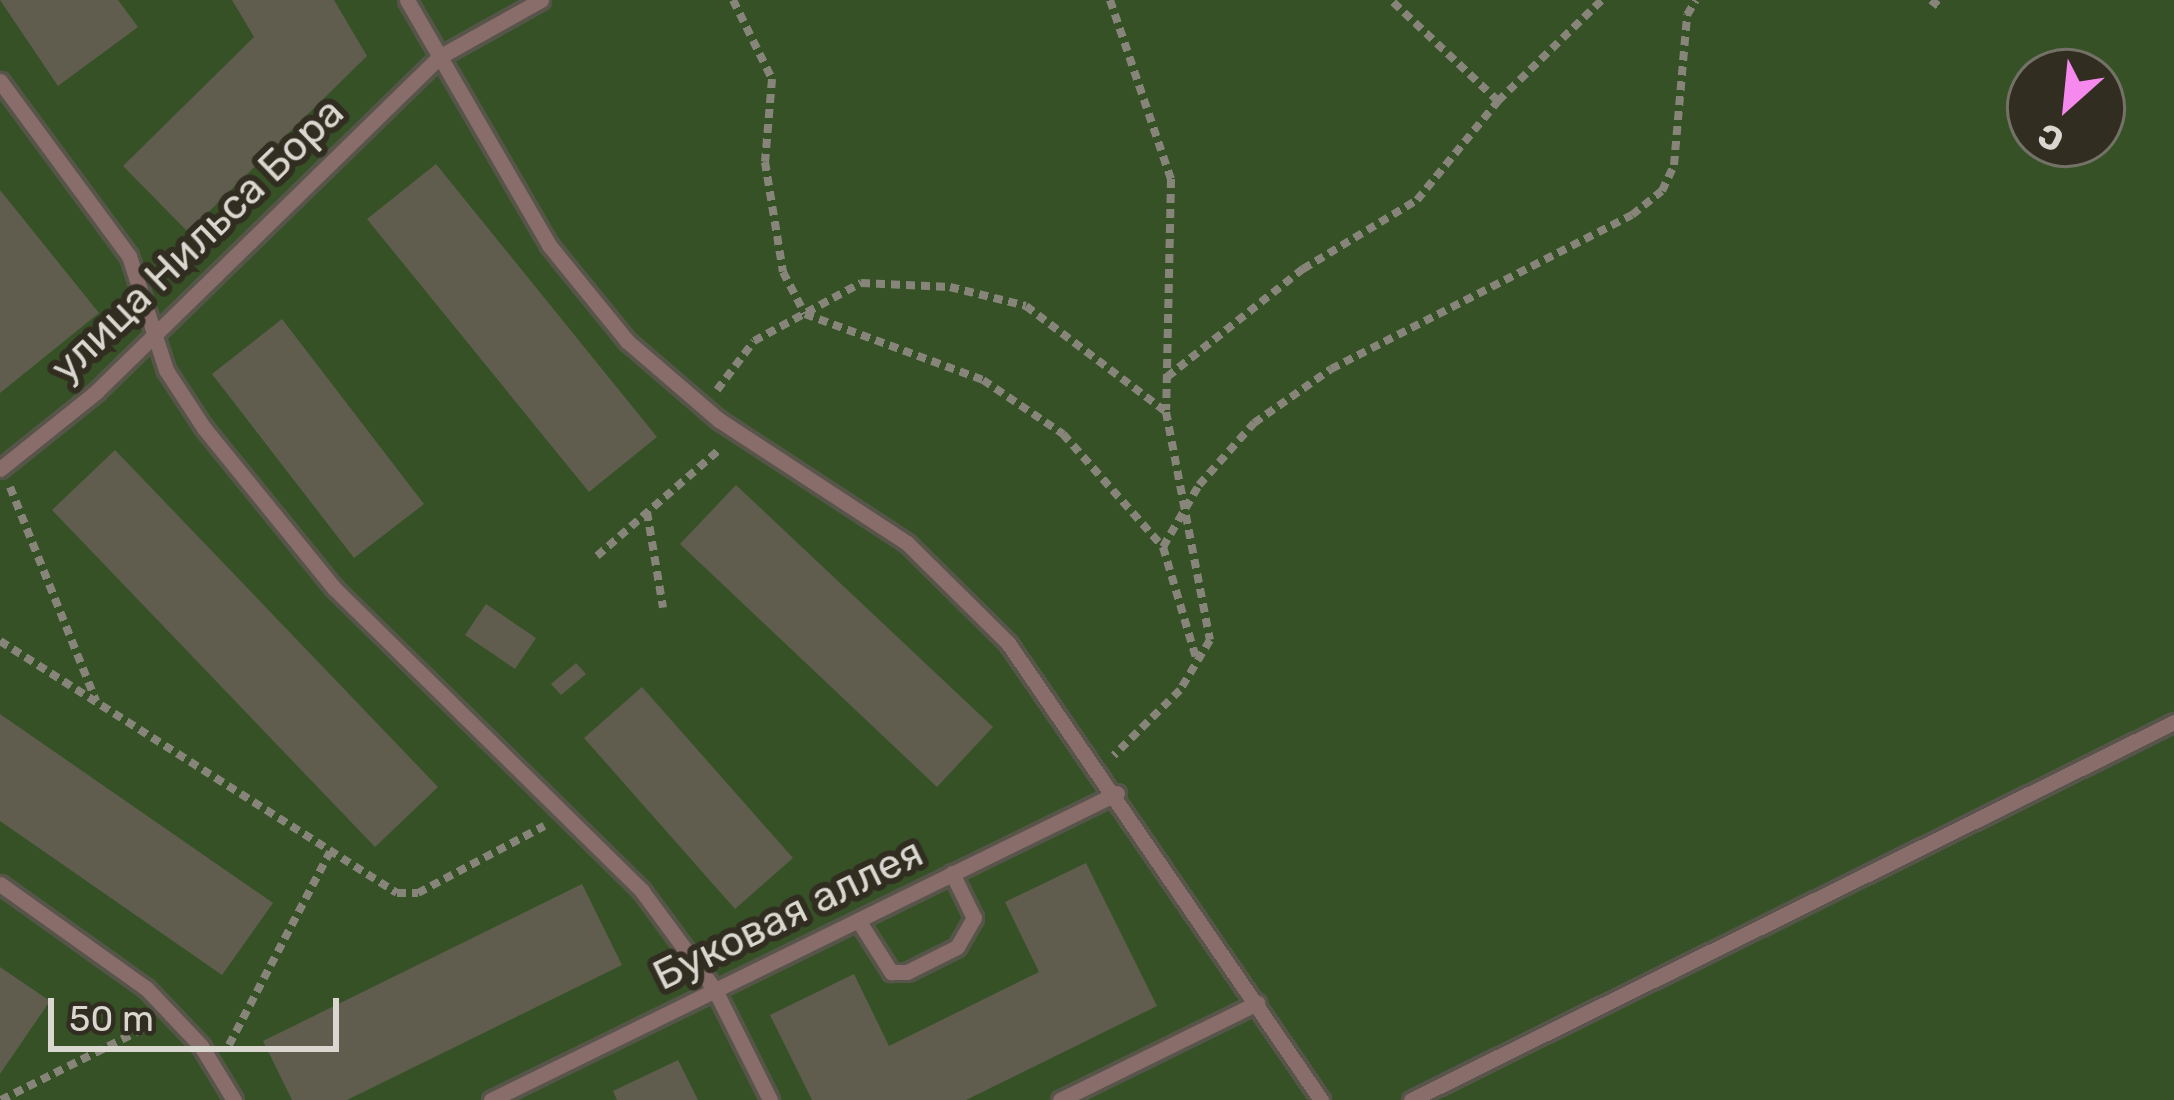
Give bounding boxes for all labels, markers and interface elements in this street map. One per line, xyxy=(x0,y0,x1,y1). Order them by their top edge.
north arrow xyxy=(2006,48,2126,168)
street label: улица Нильса Бора xyxy=(40,87,354,393)
text: С xyxy=(2032,115,2070,160)
street label: Буковая аллея xyxy=(645,827,931,1001)
scale bar xyxy=(54,974,345,1048)
text: 50 m xyxy=(69,997,154,1040)

